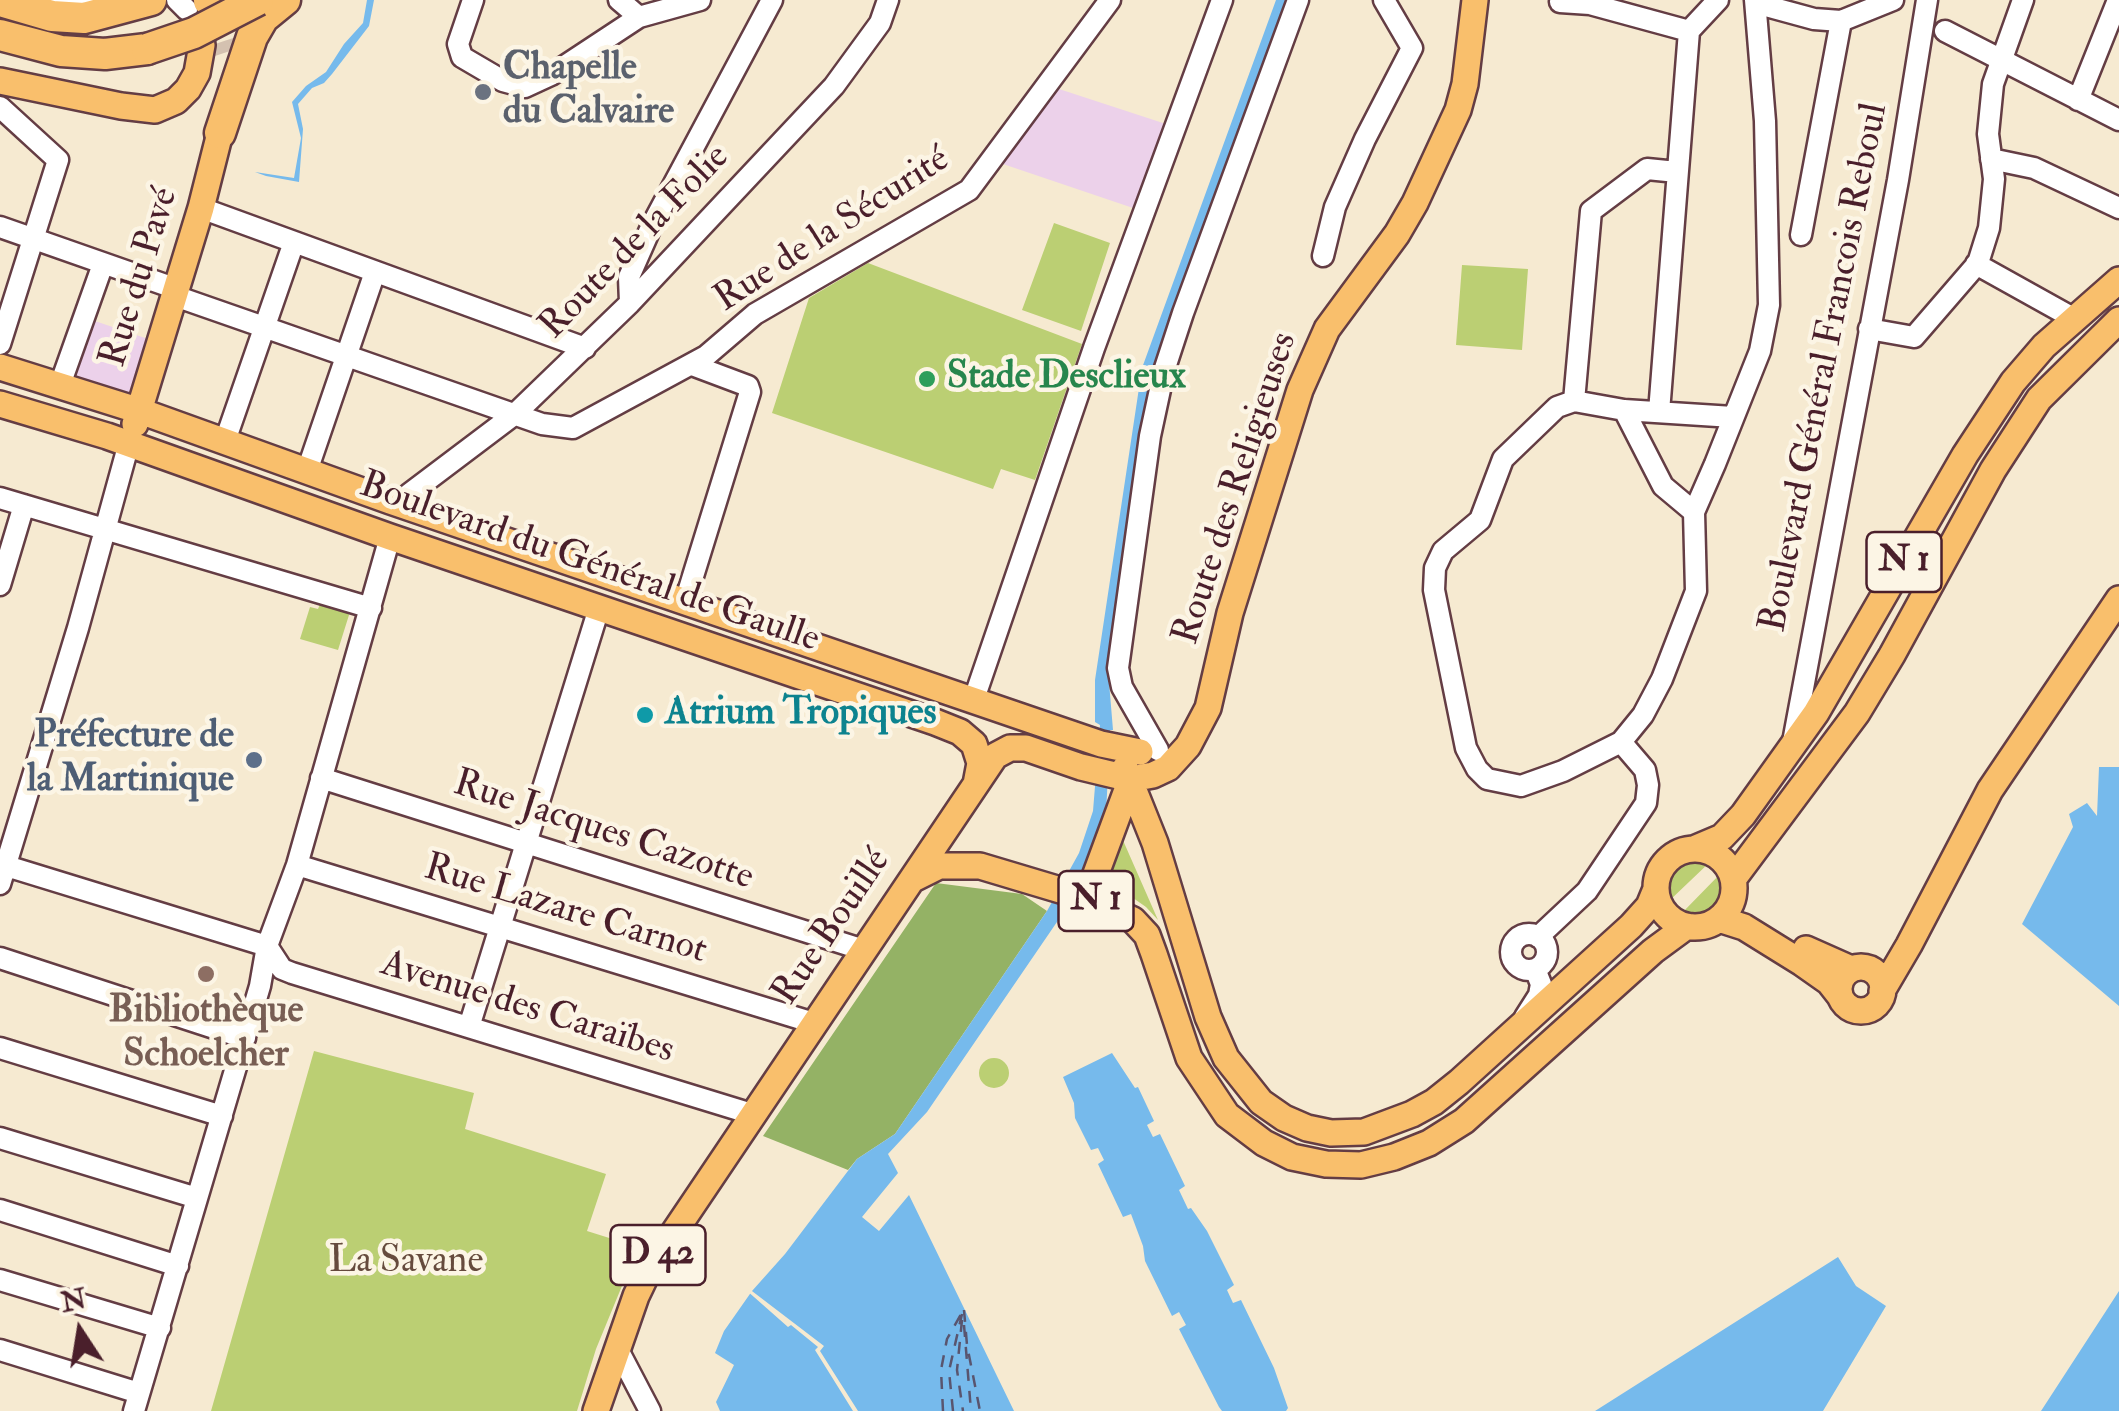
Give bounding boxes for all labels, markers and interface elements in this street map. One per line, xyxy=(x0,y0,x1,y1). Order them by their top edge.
place label: Chapelle du Calvaire xyxy=(503,47,674,136)
marker: Chapelle du Calvaire xyxy=(472,81,494,103)
street label: Boulevard Général Francois Reboul xyxy=(1752,100,1900,636)
street label: Route de la Folie xyxy=(532,136,740,350)
street label: Rue de la Sécurité xyxy=(707,138,959,324)
street label: Rue du Pavé xyxy=(92,183,190,373)
street label: Route des Religieuses xyxy=(1165,327,1309,651)
place label: Stade Desclieux xyxy=(947,356,1186,402)
marker: Stade Desclieux xyxy=(916,368,938,390)
street label: Boulevard du Général de Gaulle xyxy=(353,464,825,664)
road number: N 1 xyxy=(1866,532,1942,592)
place label: Atrium Tropiques xyxy=(665,692,936,738)
marker: Atrium Tropiques xyxy=(634,704,656,726)
place label: Préfecture de la Martinique xyxy=(27,715,234,804)
marker: Préfecture de la Martinique xyxy=(243,749,265,771)
street label: Rue Jacques Cazotte xyxy=(447,762,759,902)
street label: Rue Bouillé xyxy=(764,841,902,1015)
street label: Rue Lazare Carnot xyxy=(418,846,712,976)
road number: N 1 xyxy=(1058,871,1134,931)
street label: Avenue des Caraïbes xyxy=(375,943,679,1075)
marker: Bibliothèque Schoelcher xyxy=(195,963,217,985)
place label: Bibliothèque Schoelcher xyxy=(109,990,303,1080)
road number: D 42 xyxy=(610,1225,706,1285)
park label: La Savane xyxy=(329,1240,483,1286)
north arrow xyxy=(30,1281,130,1381)
text: N xyxy=(58,1281,90,1321)

